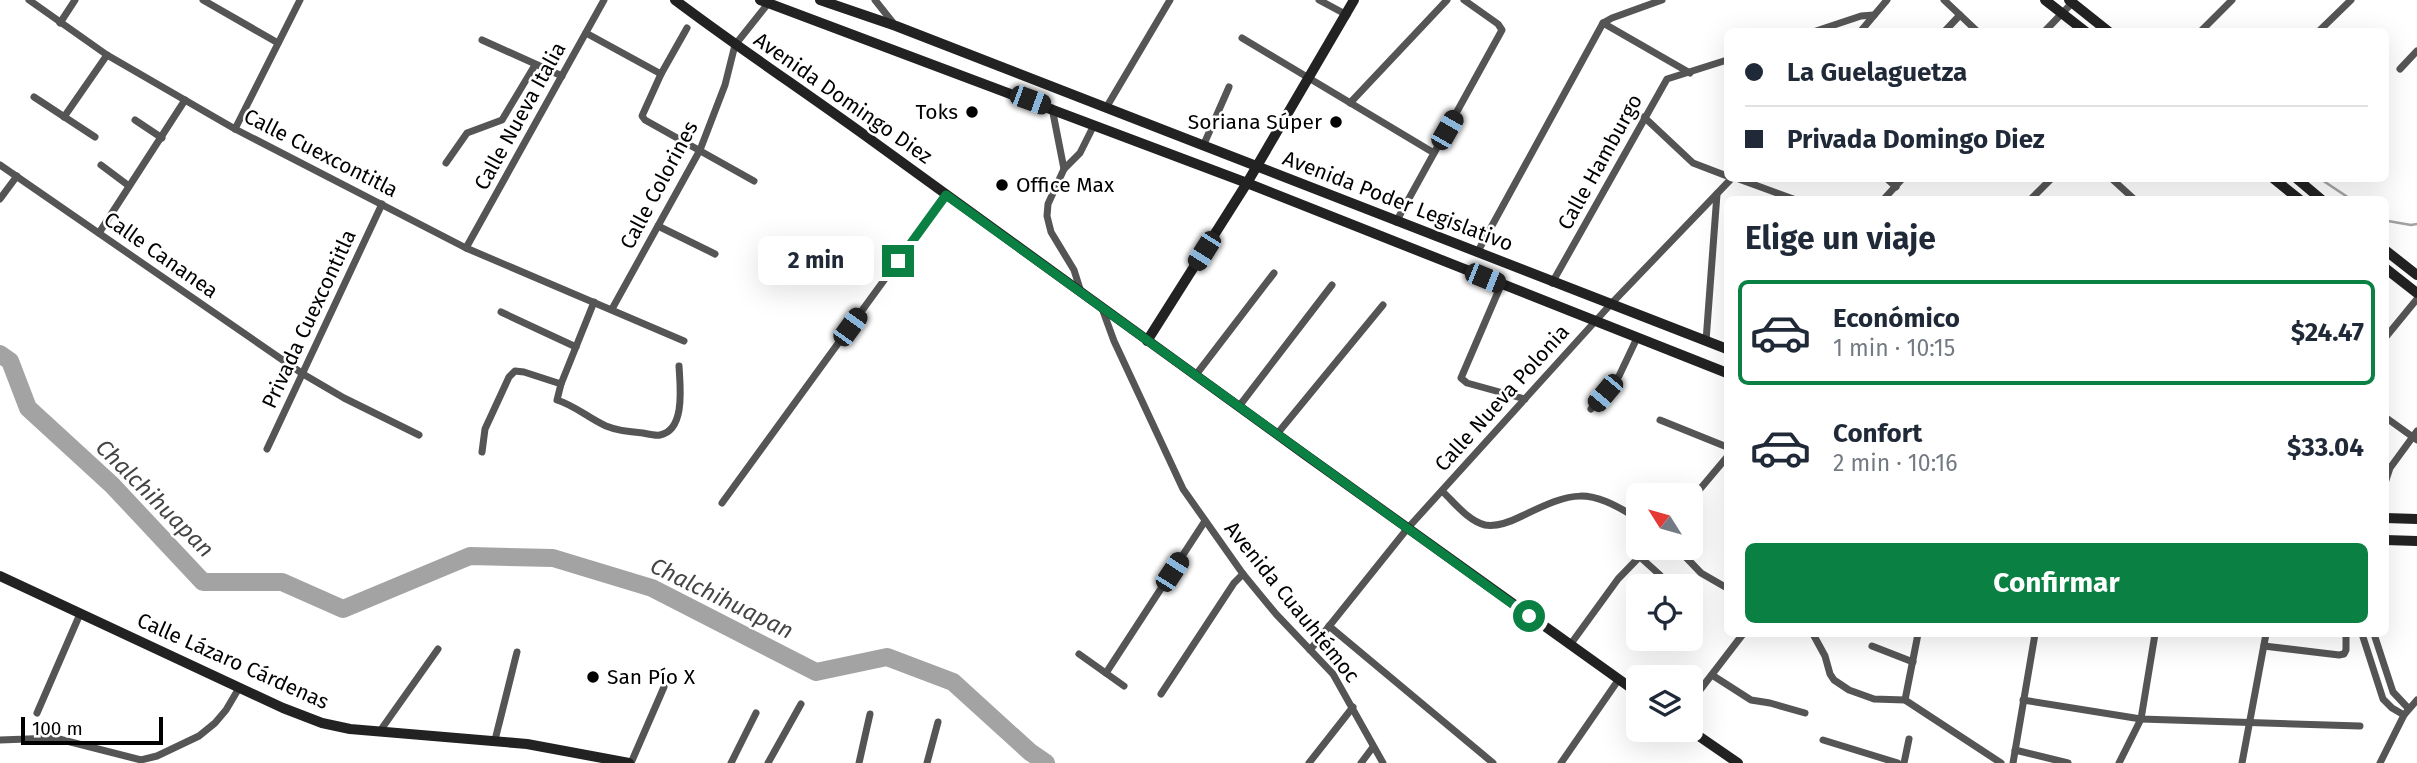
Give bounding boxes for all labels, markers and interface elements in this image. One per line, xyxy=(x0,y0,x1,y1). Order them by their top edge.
street label: Avenida Domingo Diez xyxy=(749,27,937,169)
street label: Calle Nueva Italia xyxy=(469,37,571,195)
text: La Guelaguetza xyxy=(1787,57,1967,88)
car xyxy=(1007,83,1054,117)
street label: Calle Hamburgo xyxy=(1552,90,1648,234)
place label: Toks xyxy=(916,99,958,125)
street label: Calle Cuexcontitla xyxy=(240,103,402,203)
marker: Toks xyxy=(964,104,980,120)
car xyxy=(1428,107,1467,153)
place label: Soriana Súper xyxy=(1188,109,1322,135)
marker: Soriana Súper xyxy=(1328,114,1344,130)
street label: Calle Colorines xyxy=(614,116,704,254)
text: Privada Domingo Diez xyxy=(1787,124,2045,155)
street label: Avenida Poder Legislativo xyxy=(1279,145,1517,257)
place label: Office Max xyxy=(1016,172,1115,198)
marker: Office Max xyxy=(994,177,1010,193)
street label: Calle Cananea xyxy=(99,206,223,304)
text: Elige un viaje xyxy=(1745,219,1936,257)
street label: Privada Cuexcontitla xyxy=(256,226,362,412)
car xyxy=(1184,228,1225,274)
callout: 2 min xyxy=(758,236,874,286)
route end xyxy=(882,245,914,277)
text: 2 min xyxy=(788,246,844,274)
car xyxy=(1462,260,1509,296)
icon: car xyxy=(1749,301,1812,364)
text: Económico xyxy=(1833,303,1960,334)
car xyxy=(830,304,871,350)
text: $24.47 xyxy=(2291,317,2364,348)
street label: Calle Nueva Polonia xyxy=(1429,319,1575,477)
text: 1 min · 10:15 xyxy=(1833,334,1955,362)
car xyxy=(1584,370,1627,416)
icon: car xyxy=(1749,416,1812,479)
text: Confort xyxy=(1833,418,1922,449)
text: $33.04 xyxy=(2287,432,2364,463)
water label: Chalchihuapan xyxy=(90,433,220,563)
text: 2 min · 10:16 xyxy=(1833,449,1957,477)
north arrow xyxy=(1626,483,1703,560)
map controls xyxy=(1626,483,1703,742)
street label: Avenida Cuauhtémoc xyxy=(1219,516,1365,688)
button: Confirmar xyxy=(1745,543,2368,623)
car xyxy=(1152,549,1193,595)
water label: Chalchihuapan xyxy=(646,551,798,645)
button: locate xyxy=(1626,574,1703,651)
route start xyxy=(1513,600,1545,632)
street label: Calle Lázaro Cárdenas xyxy=(133,607,333,715)
place label: San Pío X xyxy=(607,664,696,690)
button: layers xyxy=(1626,665,1703,742)
marker: San Pío X xyxy=(585,669,601,685)
scale bar xyxy=(21,714,163,746)
text: 100 m xyxy=(32,717,83,740)

